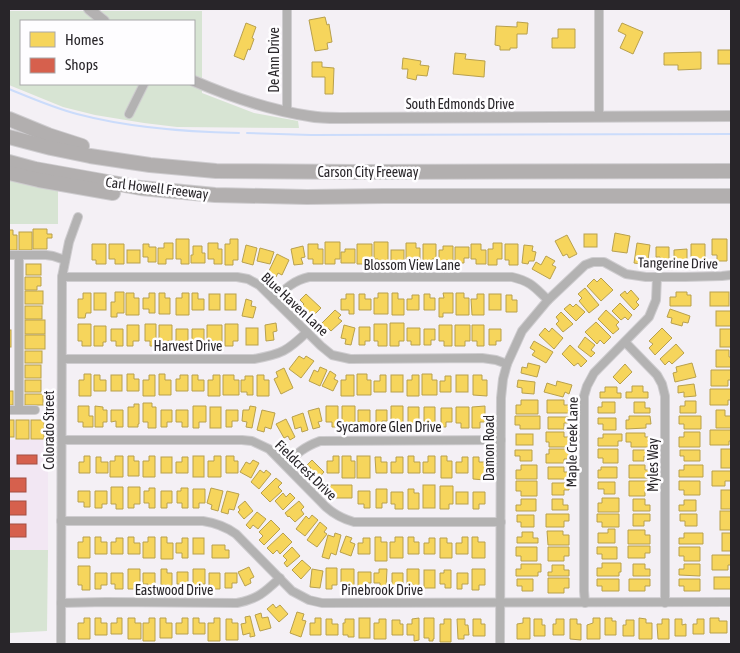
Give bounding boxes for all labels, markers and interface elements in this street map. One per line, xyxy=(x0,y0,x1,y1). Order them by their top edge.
legend xyxy=(20,20,195,85)
street label: De Ann Drive xyxy=(266,27,282,93)
text: Homes xyxy=(65,31,104,48)
text: Shops xyxy=(65,56,98,73)
street label: South Edmonds Drive xyxy=(406,96,514,112)
street label: Carson City Freeway xyxy=(318,164,419,180)
street label: Carl Howell Freeway xyxy=(105,174,210,202)
street label: Tangerine Drive xyxy=(638,254,718,272)
street label: Blossom View Lane xyxy=(364,257,460,273)
street label: Blue Haven Lane xyxy=(258,269,332,339)
street label: Harvest Drive xyxy=(154,338,222,354)
street label: Colorado Street xyxy=(41,390,57,470)
street label: Maple Creek Lane xyxy=(563,397,581,487)
street label: Damon Road xyxy=(481,415,497,481)
street label: Sycamore Glen Drive xyxy=(336,419,442,435)
street label: Fieldcrest Drive xyxy=(272,437,340,503)
street label: Myles Way xyxy=(645,438,661,492)
street label: Eastwood Drive xyxy=(135,582,213,598)
street label: Pinebrook Drive xyxy=(341,582,423,598)

